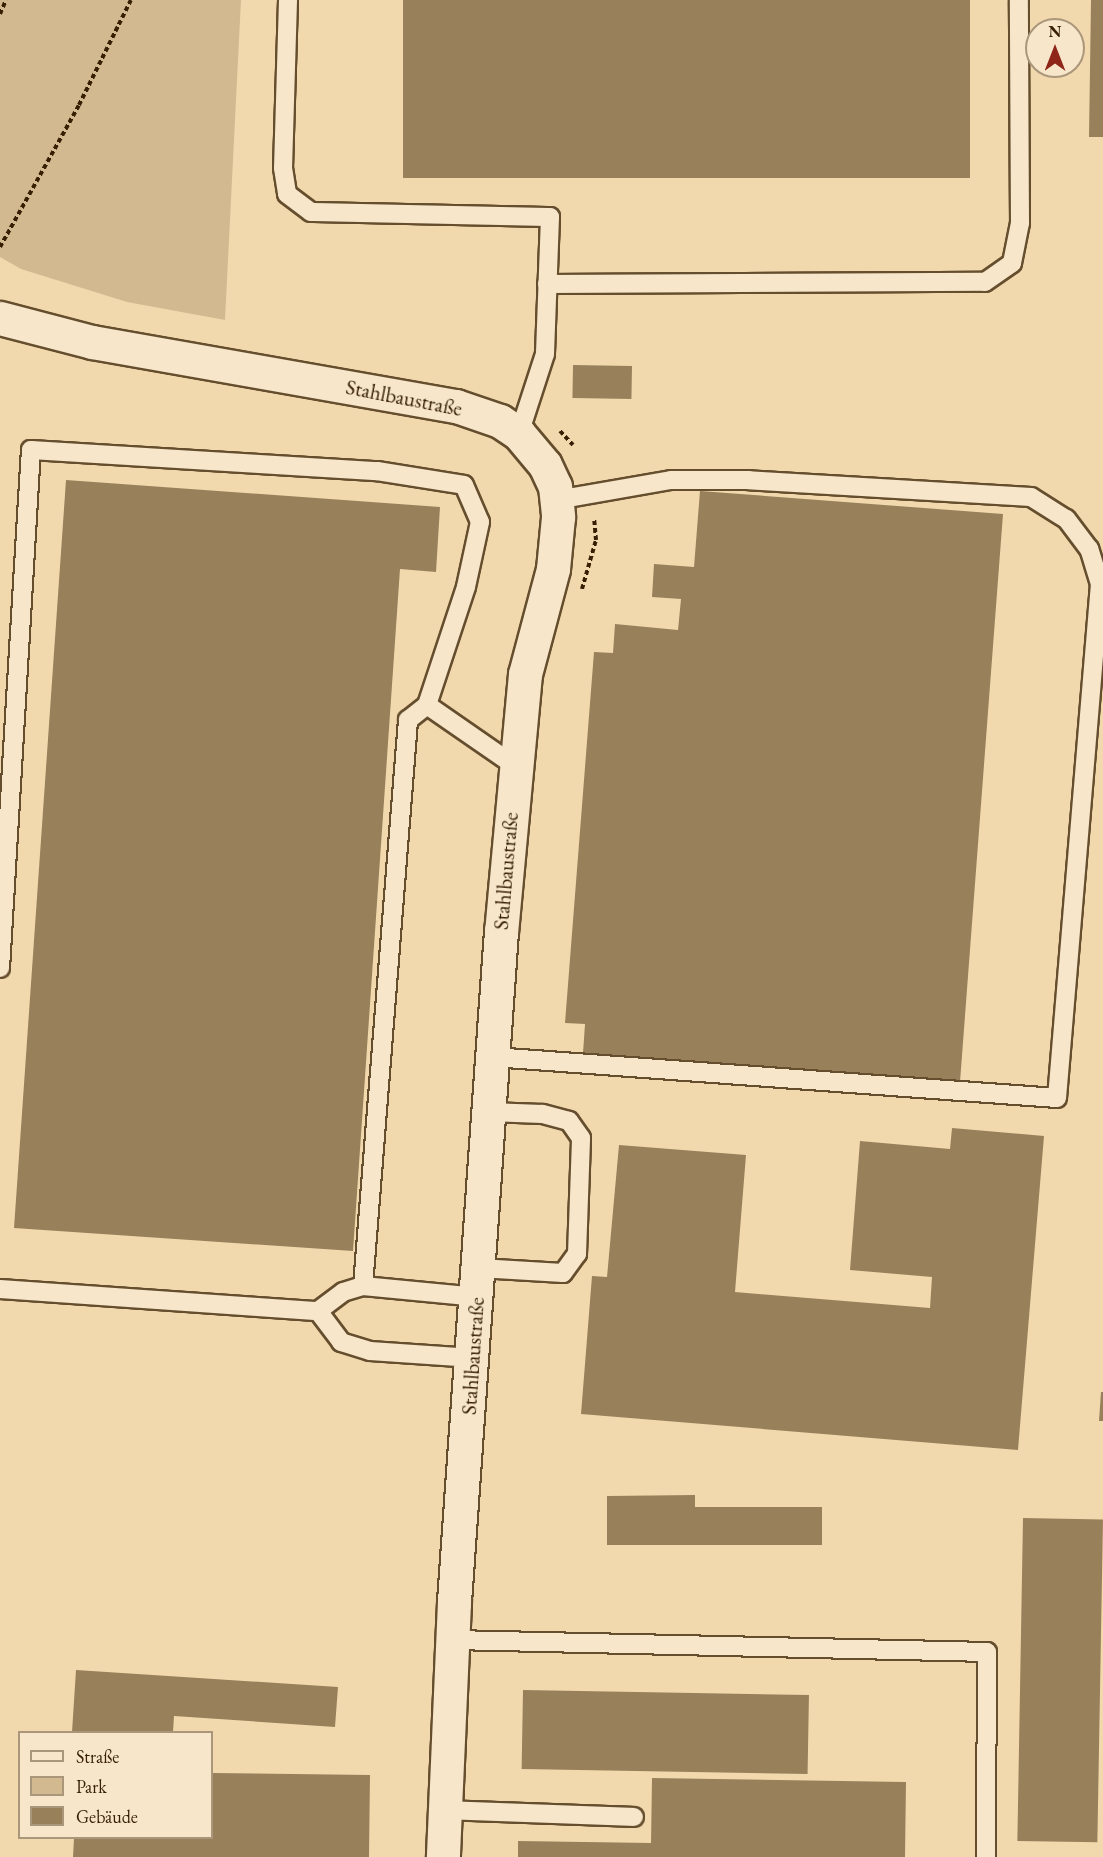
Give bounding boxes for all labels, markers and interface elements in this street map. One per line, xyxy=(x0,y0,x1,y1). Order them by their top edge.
north arrow xyxy=(1025,18,1085,78)
text: N xyxy=(1049,21,1061,42)
street label: Stahlbaustraße xyxy=(344,374,464,422)
street label: Stahlbaustraße xyxy=(488,811,524,931)
street label: Stahlbaustraße xyxy=(456,1296,490,1416)
legend xyxy=(18,1731,213,1839)
text: Straße xyxy=(76,1745,119,1768)
text: Park xyxy=(76,1775,107,1798)
text: Gebäude xyxy=(76,1805,138,1828)

